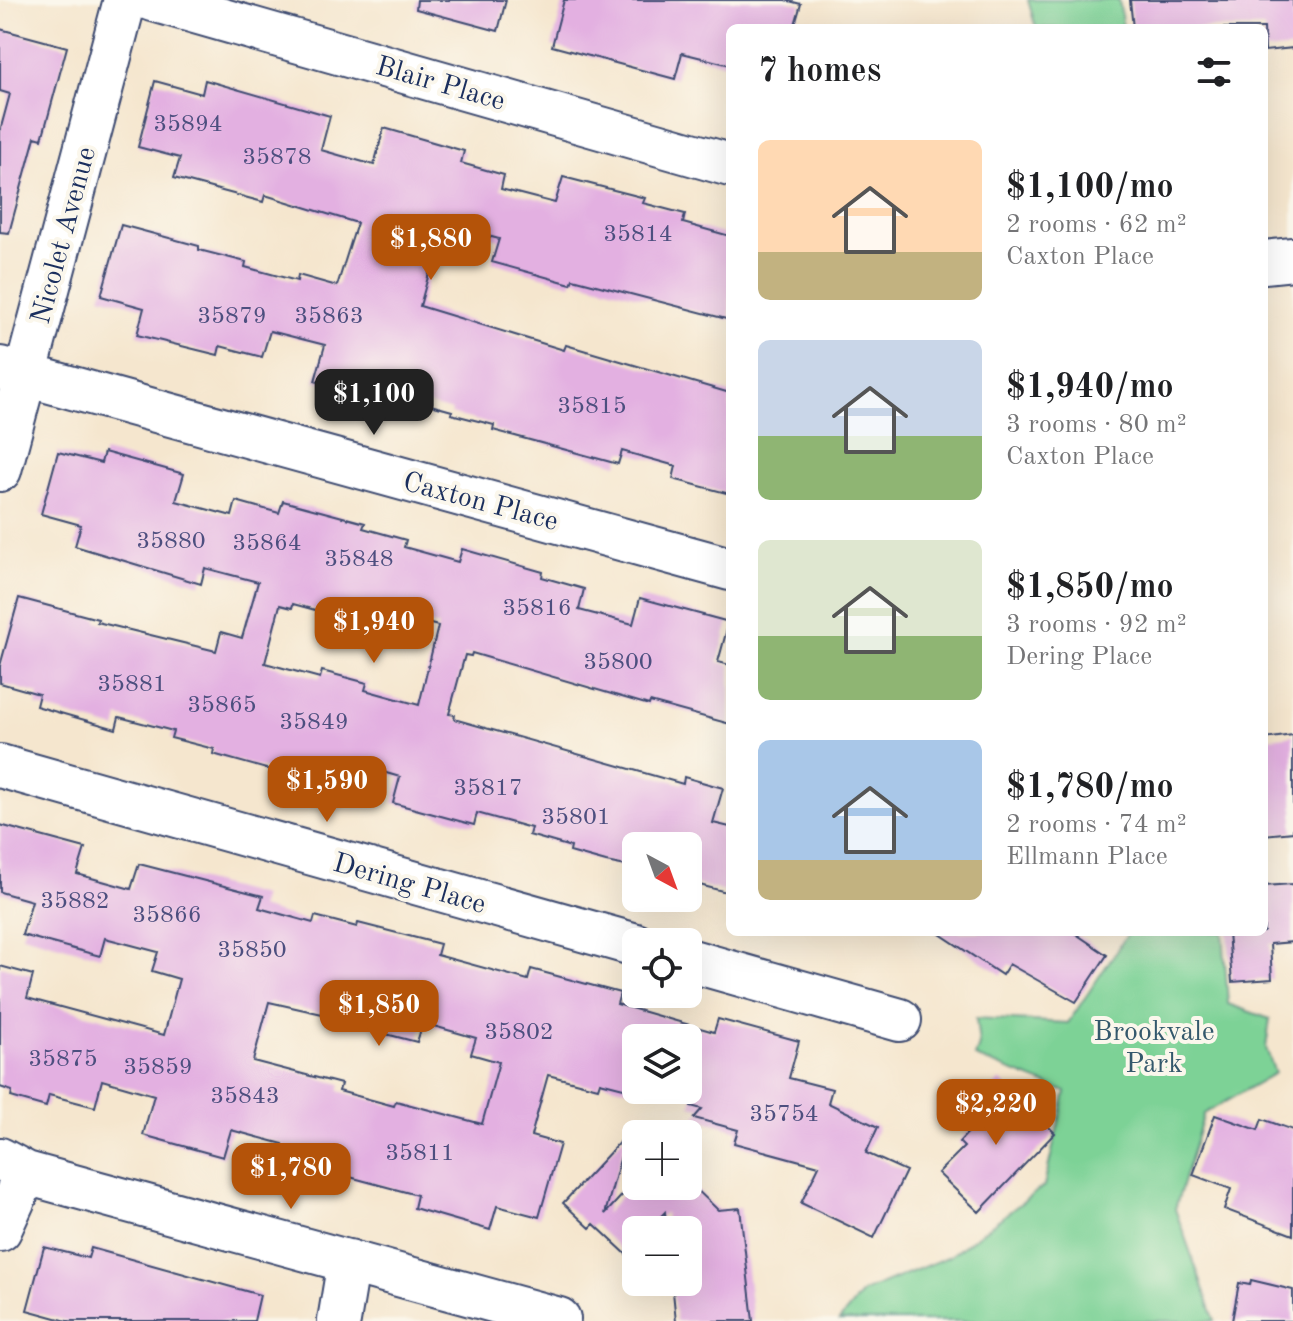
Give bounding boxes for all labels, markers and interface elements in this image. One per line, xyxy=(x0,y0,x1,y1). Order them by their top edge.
icon: filters xyxy=(1192,50,1236,94)
street label: Blair Place xyxy=(372,53,508,117)
text: 7 homes xyxy=(758,55,881,89)
house number: 35894 xyxy=(153,113,223,137)
street label: Nicolet Avenue xyxy=(28,144,102,327)
house number: 35878 xyxy=(242,146,312,170)
text: $1,100/mo xyxy=(1006,171,1174,205)
icon: home xyxy=(822,172,918,268)
text: 2 rooms · 62 m² xyxy=(1006,212,1187,238)
pin: $1,880 xyxy=(366,214,496,282)
house number: 35814 xyxy=(603,223,673,247)
text: $1,880 xyxy=(390,227,472,253)
text: Caxton Place xyxy=(1006,244,1154,270)
house number: 35879 xyxy=(197,305,267,329)
house number: 35863 xyxy=(294,305,364,329)
pin: $1,100 xyxy=(309,369,439,437)
text: $1,940/mo xyxy=(1006,371,1174,405)
icon: home xyxy=(822,372,918,468)
text: $1,100 xyxy=(333,382,415,408)
house number: 35815 xyxy=(557,395,627,419)
text: 3 rooms · 80 m² xyxy=(1006,412,1187,438)
text: Caxton Place xyxy=(1006,444,1154,470)
street label: Caxton Place xyxy=(400,469,561,537)
house number: 35880 xyxy=(136,530,206,554)
house number: 35864 xyxy=(232,532,302,556)
house number: 35848 xyxy=(324,548,394,572)
text: $1,850/mo xyxy=(1006,571,1174,605)
icon: home xyxy=(822,572,918,668)
pin: $1,940 xyxy=(309,597,439,665)
house number: 35816 xyxy=(502,597,572,621)
text: $1,940 xyxy=(333,610,415,636)
text: 3 rooms · 92 m² xyxy=(1006,612,1187,638)
text: Dering Place xyxy=(1006,644,1152,670)
house number: 35800 xyxy=(583,651,653,675)
house number: 35881 xyxy=(97,673,167,697)
house number: 35865 xyxy=(187,694,257,718)
house number: 35849 xyxy=(279,711,349,735)
pin: $1,590 xyxy=(262,756,392,824)
text: $1,590 xyxy=(286,769,368,795)
text: $1,780/mo xyxy=(1006,771,1174,805)
icon: home xyxy=(822,772,918,868)
house number: 35817 xyxy=(453,777,523,801)
house number: 35801 xyxy=(541,806,611,830)
text: 2 rooms · 74 m² xyxy=(1006,812,1187,838)
north arrow xyxy=(622,832,702,912)
map controls xyxy=(622,832,702,1296)
text: Ellmann Place xyxy=(1006,844,1168,870)
street label: Dering Place xyxy=(330,850,489,920)
house number: 35882 xyxy=(40,890,110,914)
house number: 35866 xyxy=(132,904,202,928)
button: locate xyxy=(622,928,702,1008)
house number: 35850 xyxy=(217,939,287,963)
pin: $1,850 xyxy=(314,980,444,1048)
text: $1,850 xyxy=(338,993,420,1019)
park label: Brookvale Park xyxy=(1093,1019,1215,1079)
house number: 35802 xyxy=(484,1021,554,1045)
button: layers xyxy=(622,1024,702,1104)
house number: 35875 xyxy=(28,1048,98,1072)
house number: 35859 xyxy=(123,1056,193,1080)
pin: $2,220 xyxy=(931,1079,1061,1147)
house number: 35843 xyxy=(210,1085,280,1109)
text: $2,220 xyxy=(955,1092,1037,1118)
house number: 35754 xyxy=(749,1103,819,1127)
button: + xyxy=(622,1120,702,1200)
house number: 35811 xyxy=(385,1142,455,1166)
pin: $1,780 xyxy=(226,1143,356,1211)
text: $1,780 xyxy=(250,1156,332,1182)
button: − xyxy=(622,1216,702,1296)

